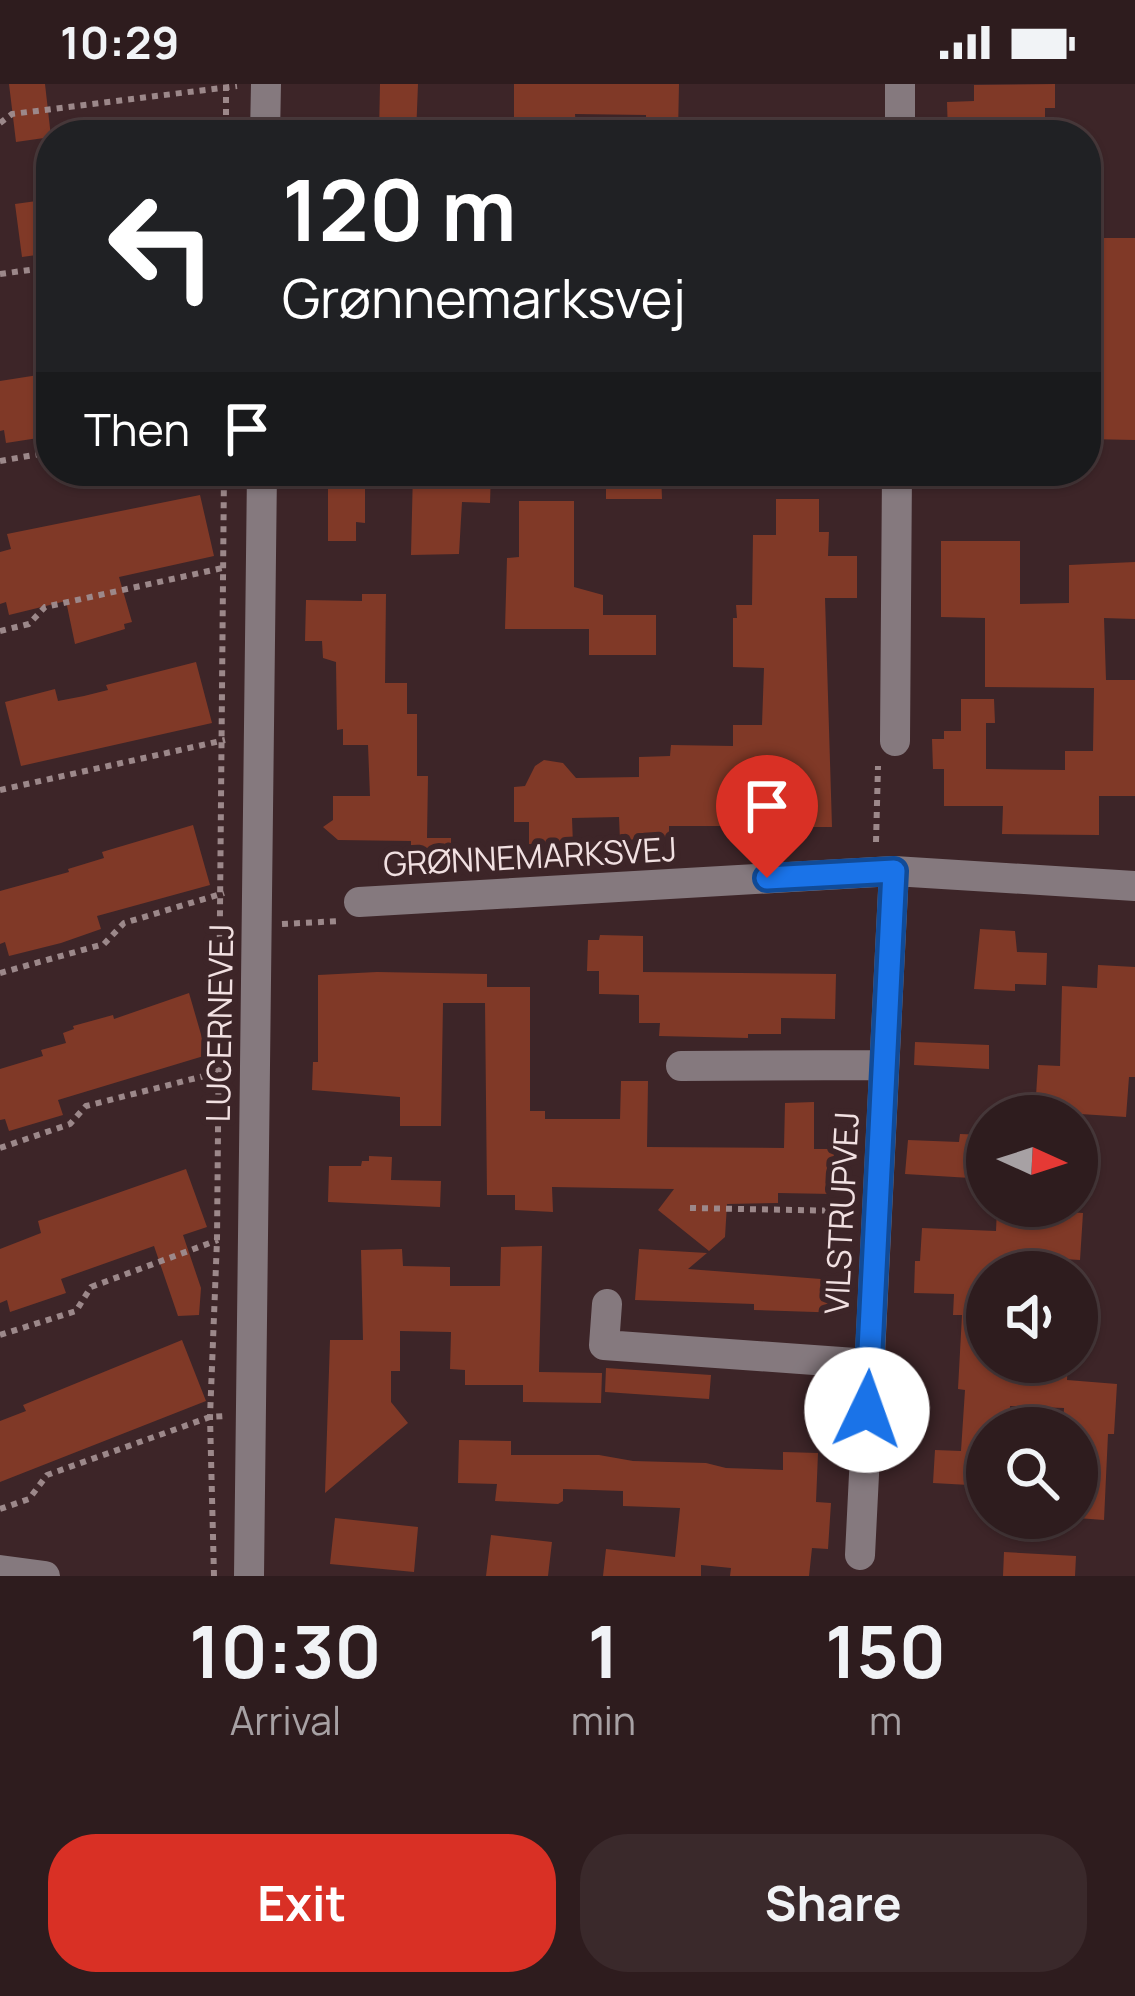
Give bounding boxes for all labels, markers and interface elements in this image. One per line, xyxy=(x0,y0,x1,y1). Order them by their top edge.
text: 10:29 xyxy=(60,11,180,73)
text: 120 m xyxy=(282,151,516,266)
icon: left xyxy=(84,168,240,324)
text: Grønnemarksvej xyxy=(282,260,686,334)
icon: arrive xyxy=(214,396,280,462)
text: Then xyxy=(84,398,190,460)
pin xyxy=(716,755,818,878)
icon: arrive xyxy=(734,773,800,839)
street label: GRØNNEMARKSVEJ xyxy=(382,826,678,886)
street label: LUCERNEVEJ xyxy=(195,923,243,1123)
north arrow xyxy=(966,1095,1098,1227)
map controls xyxy=(966,1095,1098,1539)
street label: VILSTRUPVEJ xyxy=(813,1111,869,1315)
button: sound xyxy=(966,1251,1098,1383)
position arrow xyxy=(804,1347,930,1473)
button: search xyxy=(966,1407,1098,1539)
text: 10:30 xyxy=(189,1601,382,1700)
text: 1 xyxy=(588,1601,619,1700)
text: 150 xyxy=(825,1601,946,1700)
text: Arrival xyxy=(230,1693,341,1747)
text: min xyxy=(571,1693,636,1747)
text: m xyxy=(869,1693,902,1747)
button: Exit xyxy=(48,1834,556,1972)
button: Share xyxy=(580,1834,1087,1972)

